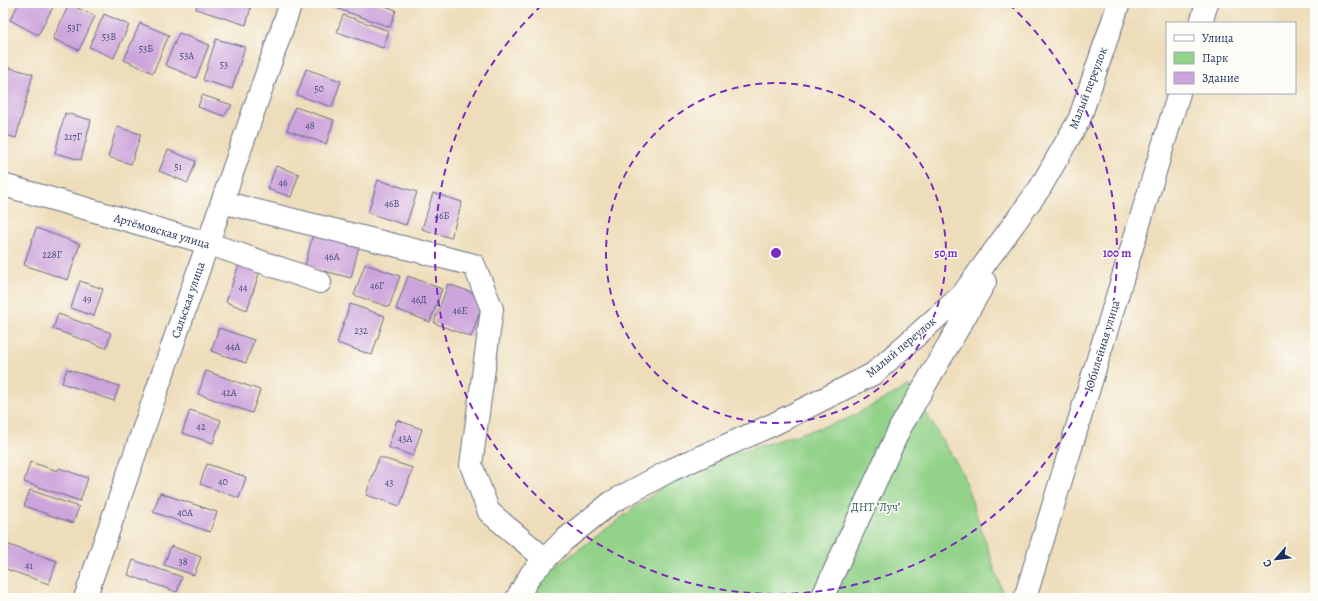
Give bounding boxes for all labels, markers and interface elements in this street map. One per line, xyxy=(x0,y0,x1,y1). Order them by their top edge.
house number: 53Г xyxy=(67,21,81,34)
legend xyxy=(1166,22,1296,94)
house number: 53В xyxy=(102,30,116,43)
text: Улица xyxy=(1202,30,1234,46)
house number: 53Б xyxy=(139,42,153,55)
street label: Малый переулок xyxy=(1065,45,1111,131)
house number: 53А xyxy=(180,49,194,62)
text: Парк xyxy=(1202,50,1228,66)
house number: 53 xyxy=(220,58,228,71)
text: Здание xyxy=(1202,70,1239,86)
house number: 50 xyxy=(314,82,324,95)
house number: 48 xyxy=(305,119,315,132)
house number: 217Г xyxy=(64,130,82,143)
house number: 51 xyxy=(174,160,182,173)
house number: 46 xyxy=(278,176,288,189)
house number: 46В xyxy=(384,197,400,210)
street label: Артёмовская улица xyxy=(111,209,212,252)
house number: 46Б xyxy=(434,209,450,222)
text: 50 m xyxy=(934,245,958,261)
text: 100 m xyxy=(1103,245,1131,261)
centre of rings xyxy=(769,246,783,260)
house number: 228Г xyxy=(42,248,62,261)
house number: 46А xyxy=(325,250,340,263)
street label: Сальская улица xyxy=(167,259,209,340)
house number: 46Г xyxy=(370,279,384,292)
house number: 44 xyxy=(238,281,248,294)
house number: 49 xyxy=(82,292,92,305)
house number: 46Д xyxy=(411,293,427,306)
street label: Юбилейная улица xyxy=(1080,298,1124,394)
house number: 46Е xyxy=(452,304,468,317)
street label: Малый переулок xyxy=(863,313,939,381)
house number: 232 xyxy=(354,324,368,337)
house number: 44А xyxy=(226,340,241,353)
house number: 42А xyxy=(221,386,237,399)
house number: 42 xyxy=(196,420,206,433)
house number: 43А xyxy=(398,432,412,445)
house number: 40 xyxy=(218,475,228,488)
house number: 43 xyxy=(385,476,393,489)
park label: ДНТ "Луч" xyxy=(851,499,901,515)
house number: 40А xyxy=(177,506,193,519)
north arrow xyxy=(1256,539,1296,579)
house number: 38 xyxy=(178,555,188,568)
text: С xyxy=(1259,557,1276,570)
house number: 41 xyxy=(25,559,34,572)

